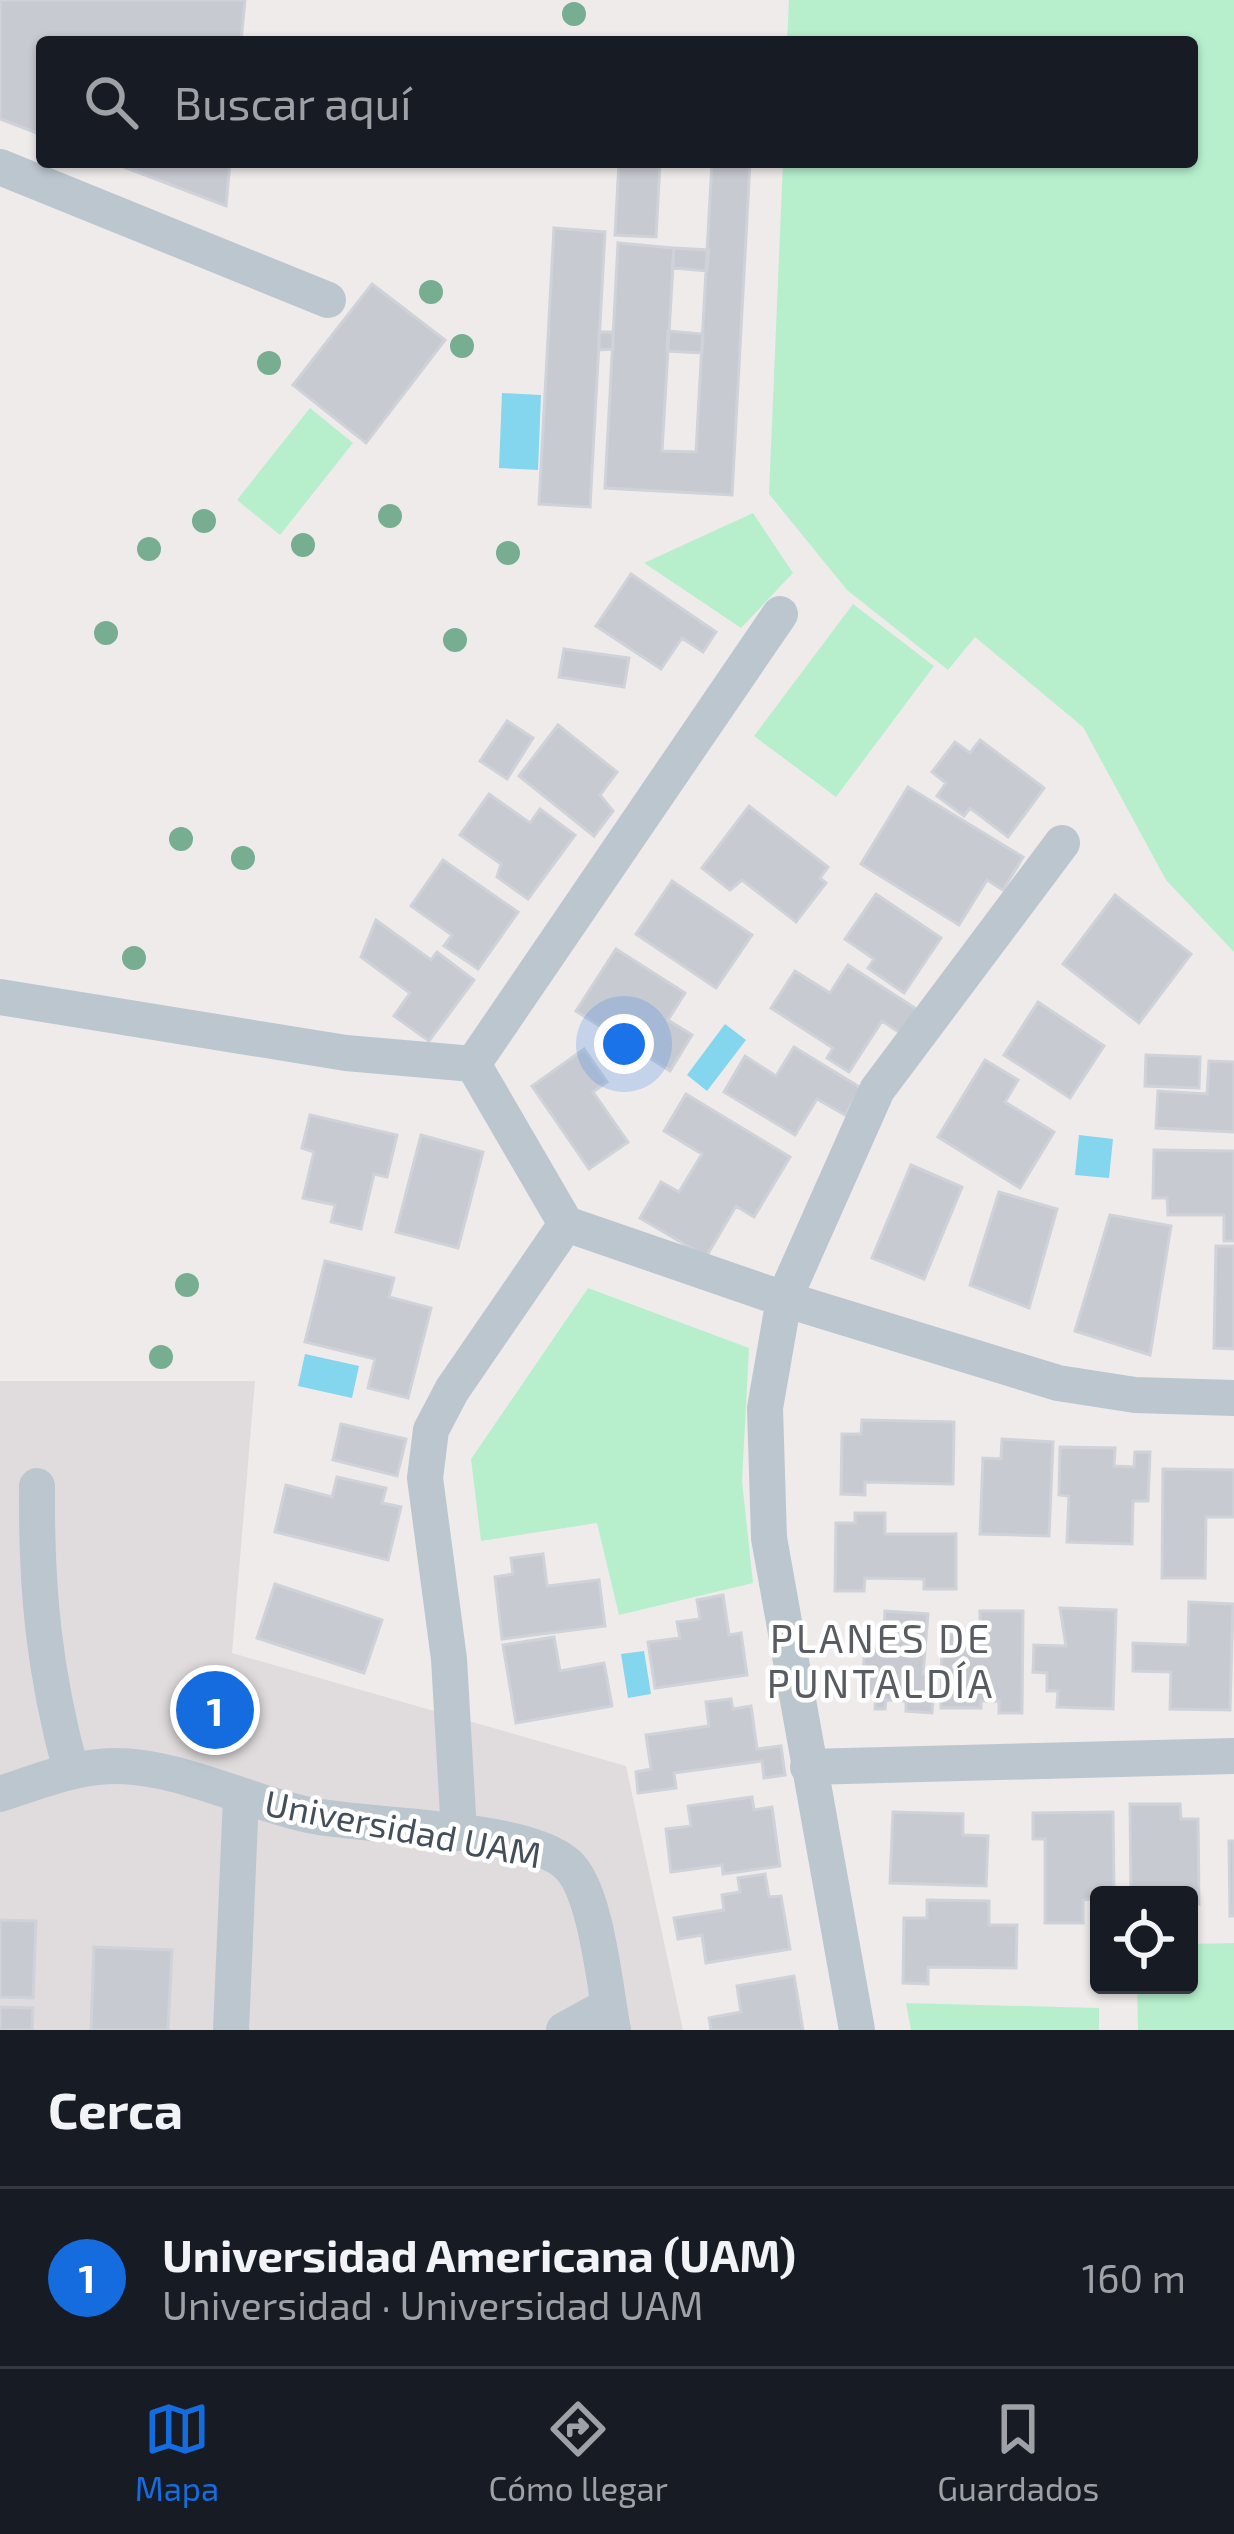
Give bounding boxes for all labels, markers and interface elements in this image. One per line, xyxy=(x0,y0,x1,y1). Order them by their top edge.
search box xyxy=(36,36,1198,168)
icon: search xyxy=(78,69,144,135)
text: Buscar aquí xyxy=(174,75,411,129)
your location xyxy=(594,1014,654,1074)
district label: PLANES DE PUNTALDÍA xyxy=(767,1614,995,1706)
pin: 1 xyxy=(176,1665,254,1755)
street label: Universidad UAM xyxy=(262,1780,545,1875)
map controls xyxy=(1090,1886,1198,1994)
button: locate xyxy=(1090,1886,1198,1994)
text: Cerca xyxy=(48,2078,183,2139)
text: Universidad Americana (UAM) xyxy=(162,2227,796,2281)
text: 1 xyxy=(79,2254,95,2301)
text: 160 m xyxy=(1082,2254,1186,2301)
text: Universidad · Universidad UAM xyxy=(162,2281,703,2328)
tab: Mapa xyxy=(135,2396,219,2508)
tab: Cómo llegar xyxy=(488,2396,668,2508)
tab: Guardados xyxy=(937,2396,1099,2508)

